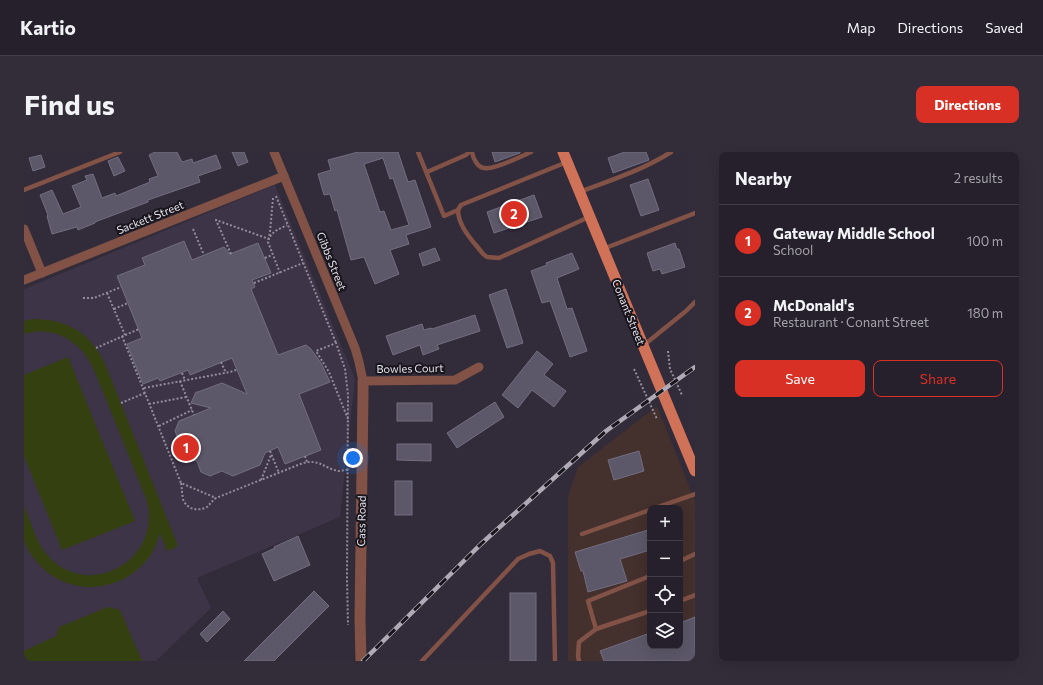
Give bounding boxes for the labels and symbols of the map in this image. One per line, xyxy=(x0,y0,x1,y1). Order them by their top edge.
street label: Sackett Street xyxy=(115,197,186,236)
pin: 2 xyxy=(501,199,527,229)
street label: Gibbs Street xyxy=(314,230,350,293)
street label: Conant Street xyxy=(610,277,648,347)
street label: Bowles Court xyxy=(376,361,444,375)
pin: 1 xyxy=(173,433,199,463)
your location xyxy=(343,448,363,468)
street label: Cass Road xyxy=(354,495,368,547)

